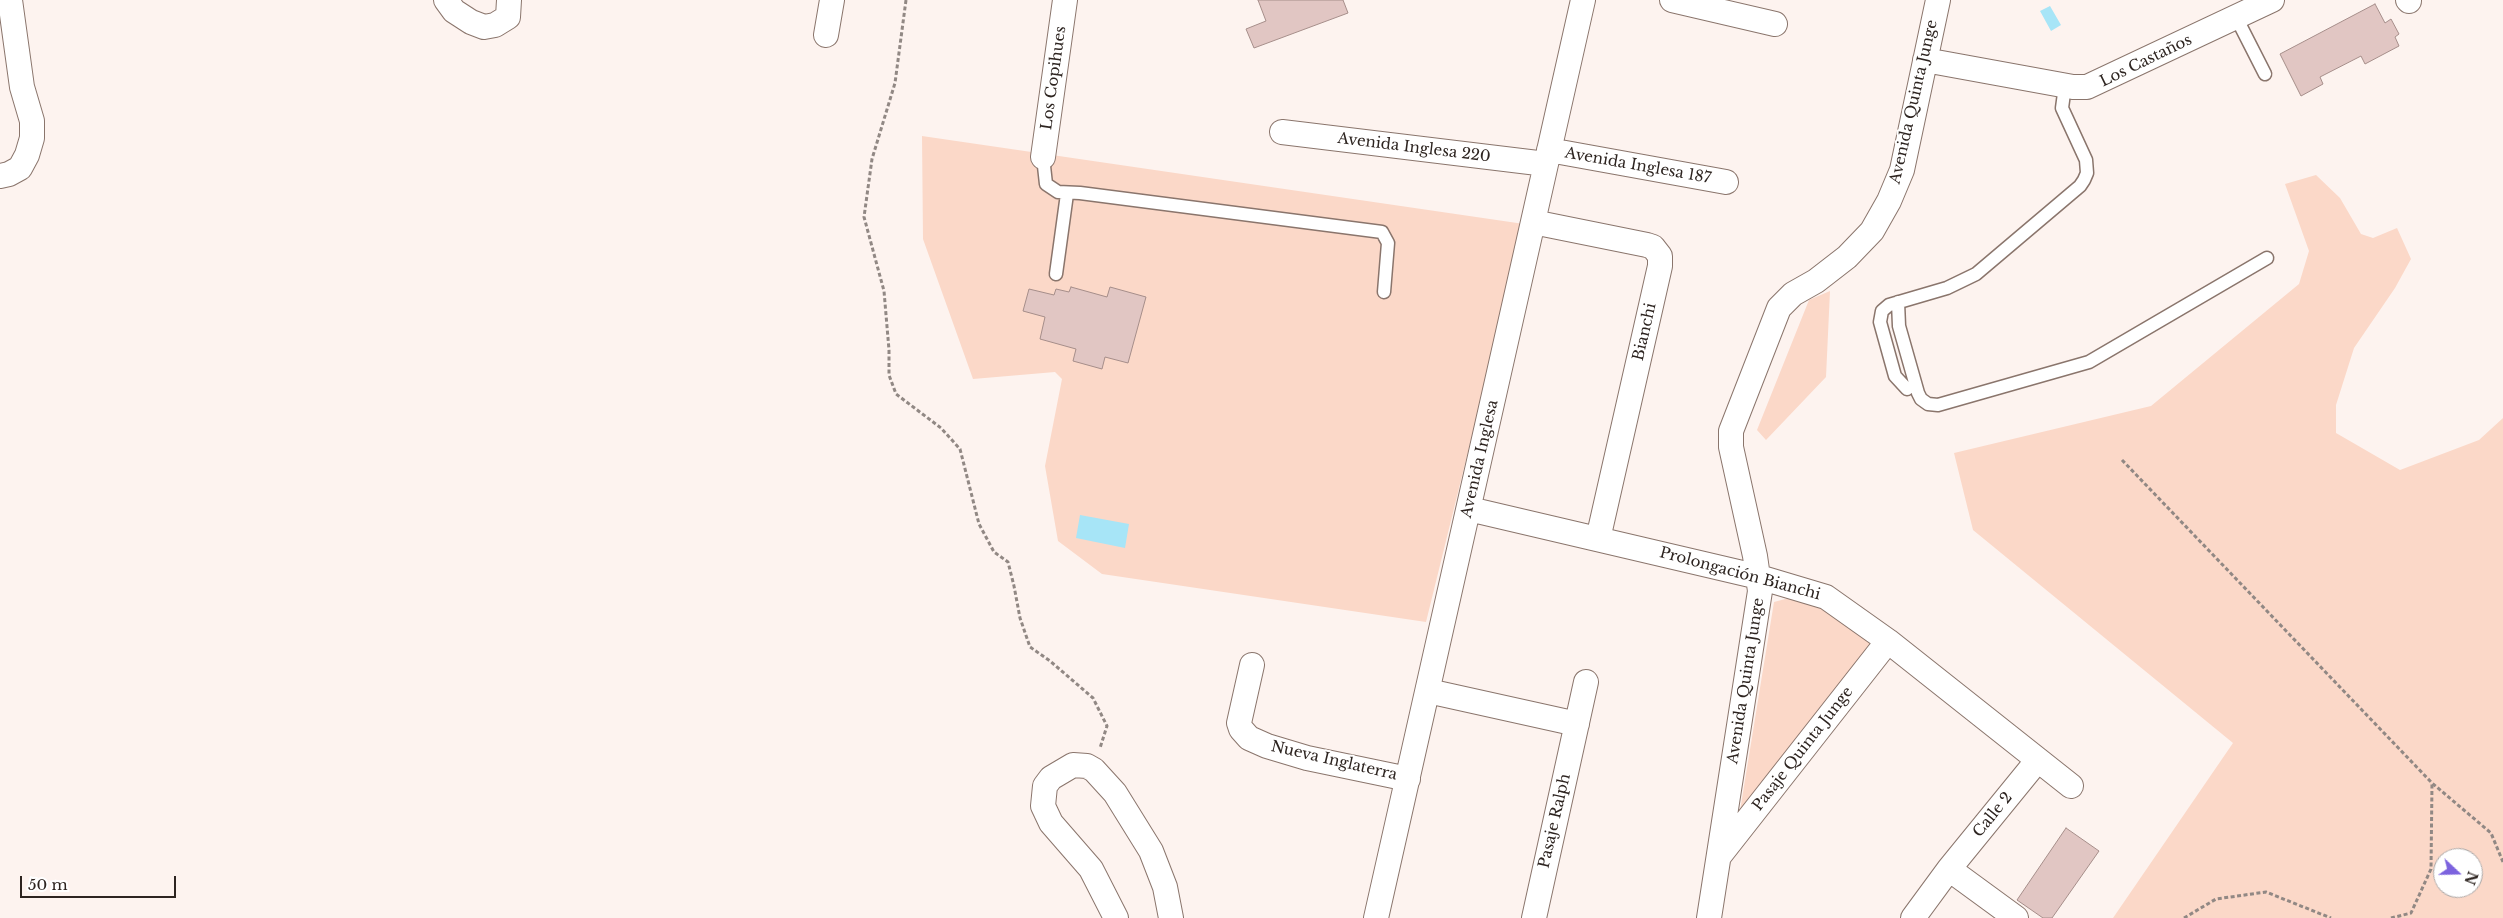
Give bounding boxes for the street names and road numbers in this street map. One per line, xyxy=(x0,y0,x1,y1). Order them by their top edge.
street label: Avenida Quinta Junge xyxy=(1886,18,1942,186)
street label: Los Copihues xyxy=(1038,25,1070,131)
street label: Los Castaños xyxy=(2097,31,2195,91)
street label: Avenida Inglesa 220 xyxy=(1336,130,1492,166)
street label: Avenida Inglesa 187 xyxy=(1564,144,1712,188)
street label: Bianchi xyxy=(1630,301,1660,363)
street label: Avenida Inglesa xyxy=(1458,398,1502,520)
street label: Prolongación Bianchi xyxy=(1658,544,1822,604)
street label: Avenida Quinta Junge xyxy=(1724,597,1768,765)
street label: Pasaje Quinta Junge xyxy=(1749,683,1857,815)
street label: Nueva Inglaterra xyxy=(1269,738,1399,784)
street label: Pasaje Ralph xyxy=(1535,772,1575,870)
street label: Calle 2 xyxy=(1970,789,2016,841)

